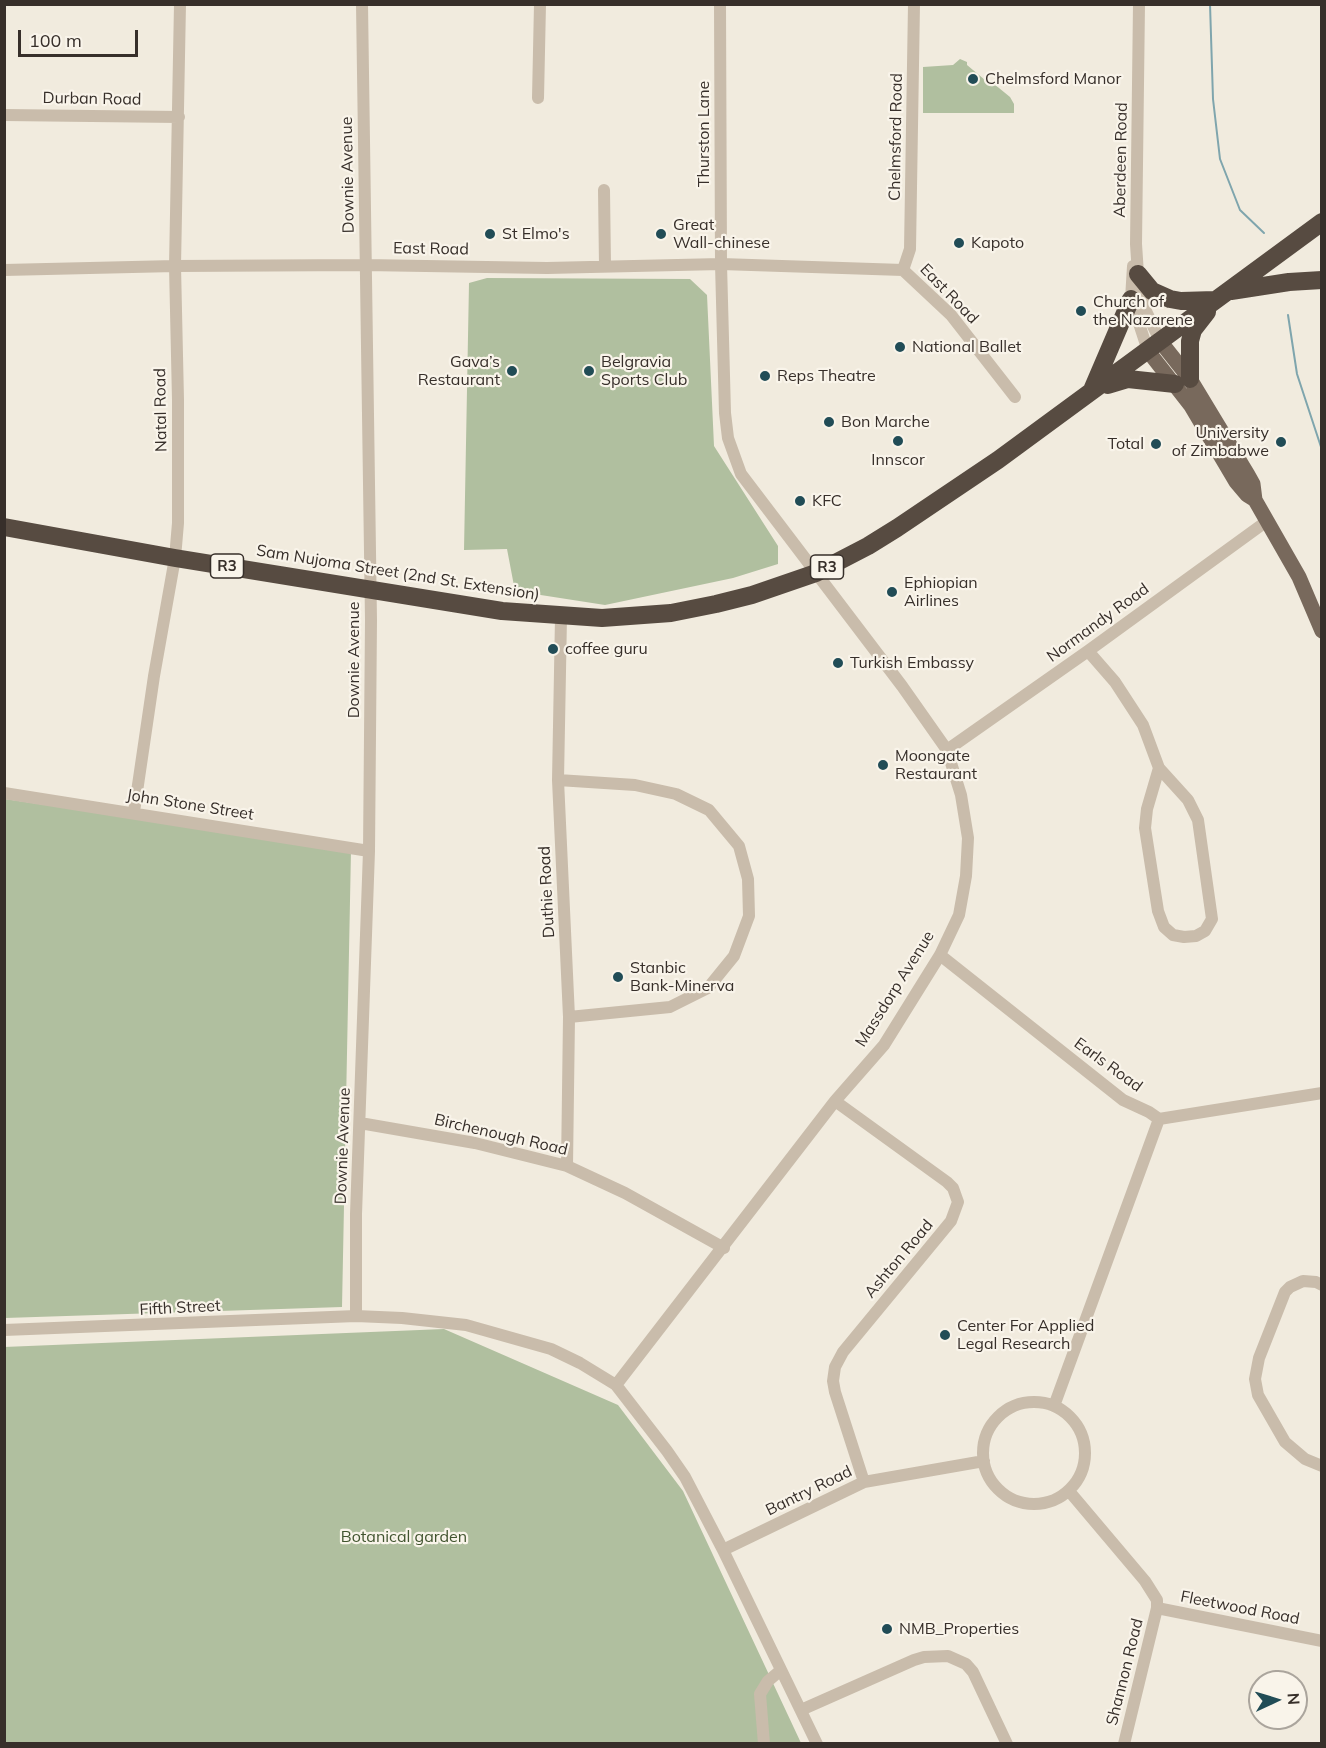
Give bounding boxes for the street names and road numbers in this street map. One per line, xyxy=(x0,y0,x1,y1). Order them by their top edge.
street label: Chelmsford Road xyxy=(885,73,907,201)
street label: Thurston Lane xyxy=(694,81,714,187)
street label: Durban Road xyxy=(42,89,142,109)
street label: Aberdeen Road xyxy=(1110,102,1132,218)
street label: Downie Avenue xyxy=(337,117,359,233)
street label: East Road xyxy=(393,239,469,259)
street label: East Road xyxy=(916,260,982,328)
street label: Natal Road xyxy=(151,368,171,452)
street label: Sam Nujoma Street (2nd St. Extension) xyxy=(255,541,541,605)
road number: R3 xyxy=(210,554,244,578)
road number: R3 xyxy=(810,555,844,579)
street label: Normandy Road xyxy=(1043,580,1153,666)
street label: Downie Avenue xyxy=(344,602,364,718)
street label: John Stone Street xyxy=(125,785,255,825)
street label: Duthie Road xyxy=(535,846,559,938)
street label: Massdorp Avenue xyxy=(852,927,938,1051)
street label: Earls Road xyxy=(1070,1034,1146,1096)
street label: Downie Avenue xyxy=(331,1087,355,1205)
street label: Birchenough Road xyxy=(432,1110,570,1160)
street label: Ashton Road xyxy=(861,1216,937,1302)
street label: Fifth Street xyxy=(139,1296,221,1320)
street label: Bantry Road xyxy=(763,1462,855,1520)
street label: Fleetwood Road xyxy=(1179,1587,1301,1629)
street label: Shannon Road xyxy=(1102,1617,1148,1727)

